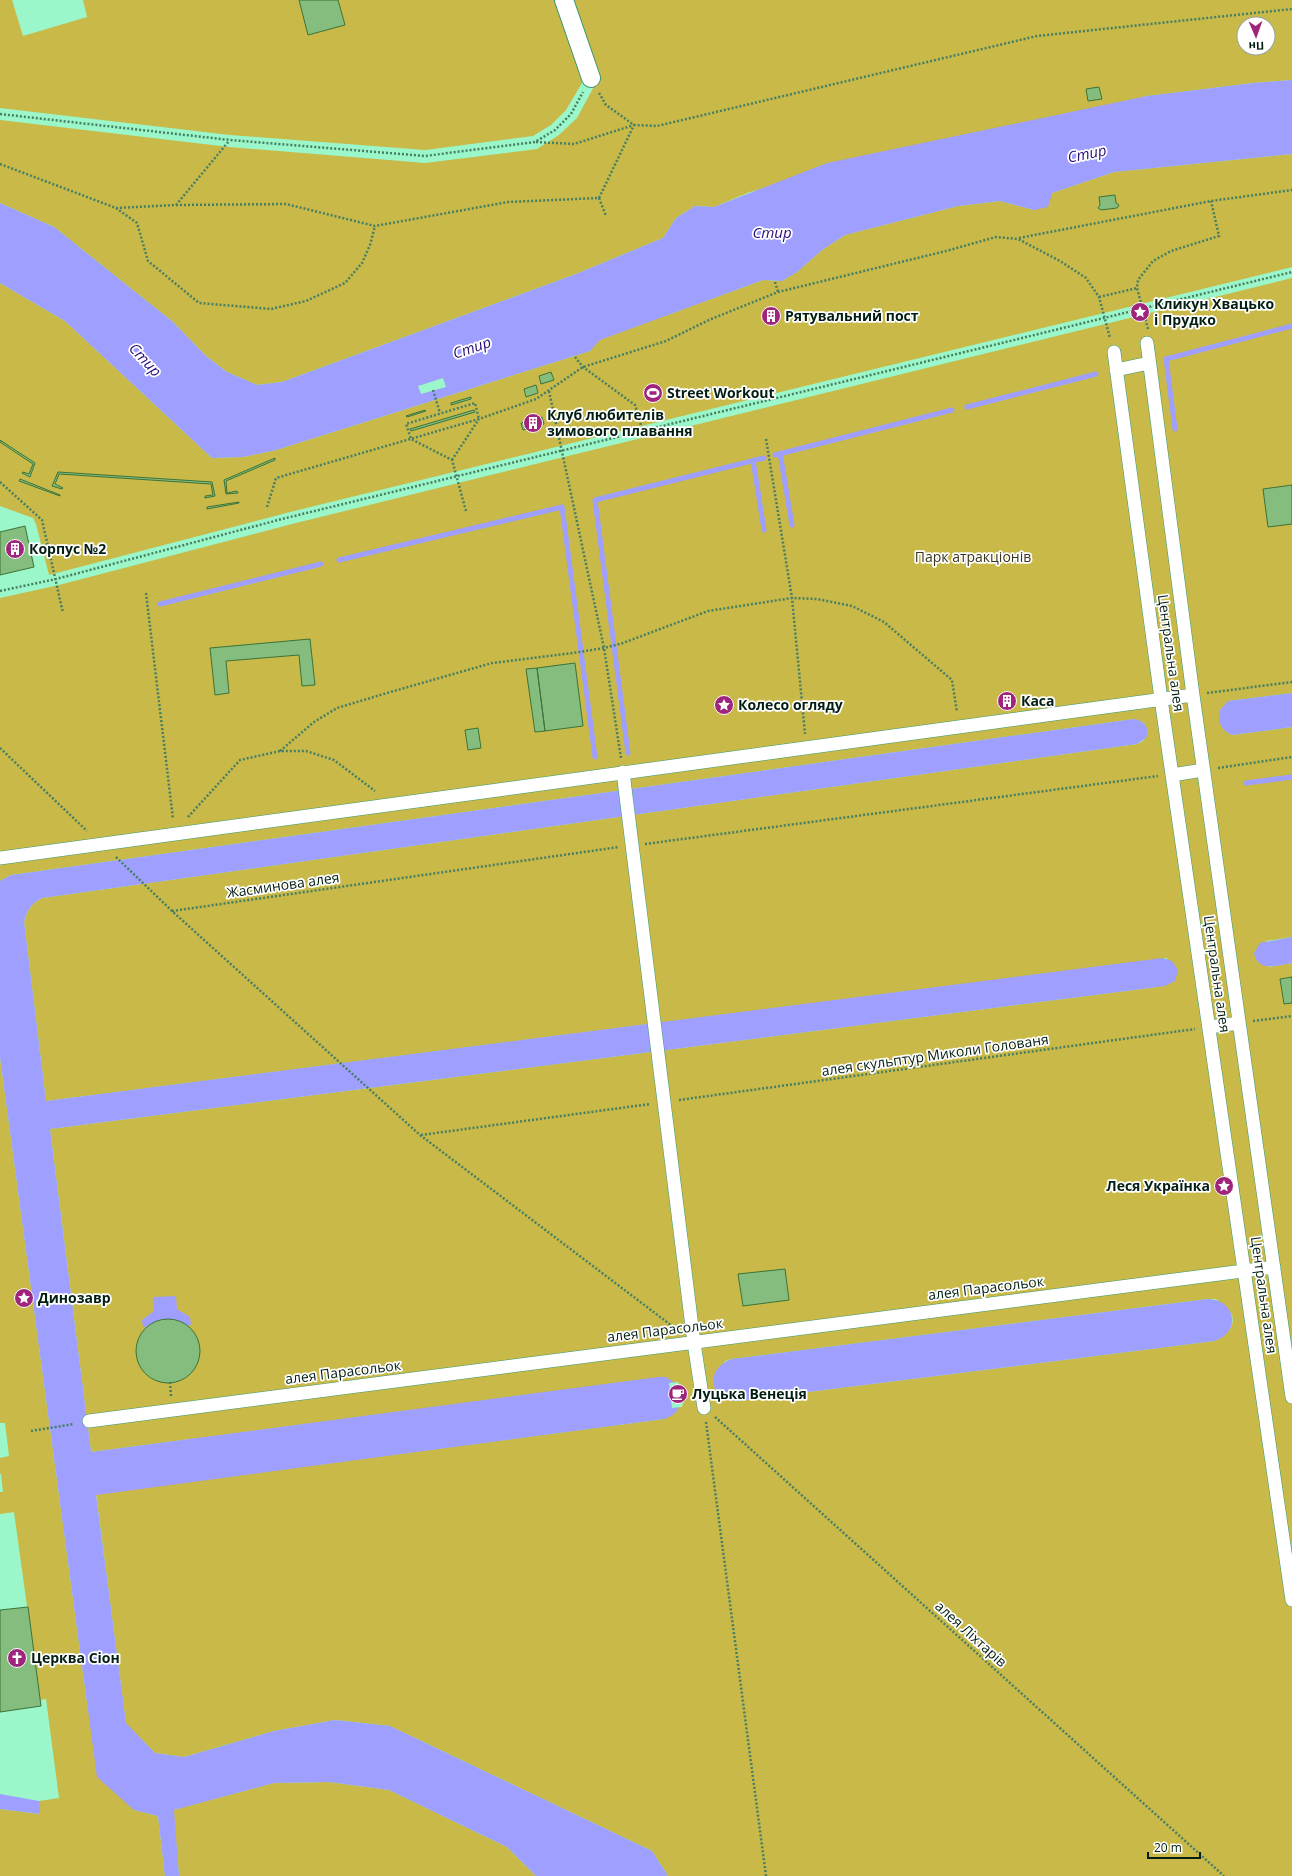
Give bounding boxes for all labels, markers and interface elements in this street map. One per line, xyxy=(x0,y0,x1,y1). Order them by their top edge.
north arrow xyxy=(1236,16,1276,56)
text: Пн xyxy=(1248,39,1264,54)
water label: Стир xyxy=(1066,139,1108,167)
water label: Стир xyxy=(752,222,792,242)
place label: Кликун Хвацько і Прудко xyxy=(1154,294,1275,329)
place icon: Кликун Хвацько і Прудко xyxy=(1129,301,1151,323)
building icon: Рятувальний пост xyxy=(760,305,782,327)
place label: Рятувальний пост xyxy=(785,306,919,325)
water label: Стир xyxy=(450,331,493,363)
water label: Стир xyxy=(125,338,166,380)
sports icon: Street Workout xyxy=(642,382,664,404)
place label: Street Workout xyxy=(667,383,775,402)
place label: Клуб любителів зимового плавання xyxy=(547,405,693,440)
building icon: Клуб любителів зимового плавання xyxy=(522,412,544,434)
building icon: Корпус №2 xyxy=(4,538,26,560)
place label: Корпус №2 xyxy=(29,539,106,558)
park label: Парк атракціонів xyxy=(915,547,1031,566)
street label: Центральна алея xyxy=(1154,593,1189,713)
building icon: Каса xyxy=(996,690,1018,712)
place label: Каса xyxy=(1021,691,1055,710)
place icon: Колесо огляду xyxy=(713,694,735,716)
place label: Колесо огляду xyxy=(738,695,843,714)
street label: Жасминова алея xyxy=(225,867,340,902)
street label: Центральна алея xyxy=(1200,914,1235,1034)
street label: алея скульптур Миколи Голованя xyxy=(820,1029,1050,1080)
place icon: Леся Українка xyxy=(1213,1175,1235,1197)
place label: Леся Українка xyxy=(1106,1176,1210,1195)
street label: Центральна алея xyxy=(1247,1235,1282,1355)
street label: алея Парасольок xyxy=(927,1271,1046,1304)
place icon: Динозавр xyxy=(13,1287,35,1309)
place label: Динозавр xyxy=(38,1288,111,1307)
street label: алея Парасольок xyxy=(606,1313,725,1346)
street label: алея Парасольок xyxy=(284,1355,403,1388)
cafe icon: Луцька Венеція xyxy=(667,1383,689,1405)
place label: Луцька Венеція xyxy=(692,1384,807,1403)
street label: алея Ліхтарів xyxy=(931,1596,1011,1671)
church icon: Церква Сіон xyxy=(6,1647,28,1669)
place label: Церква Сіон xyxy=(31,1648,120,1667)
scale bar xyxy=(1148,1834,1200,1860)
text: 20 m xyxy=(1154,1839,1182,1856)

